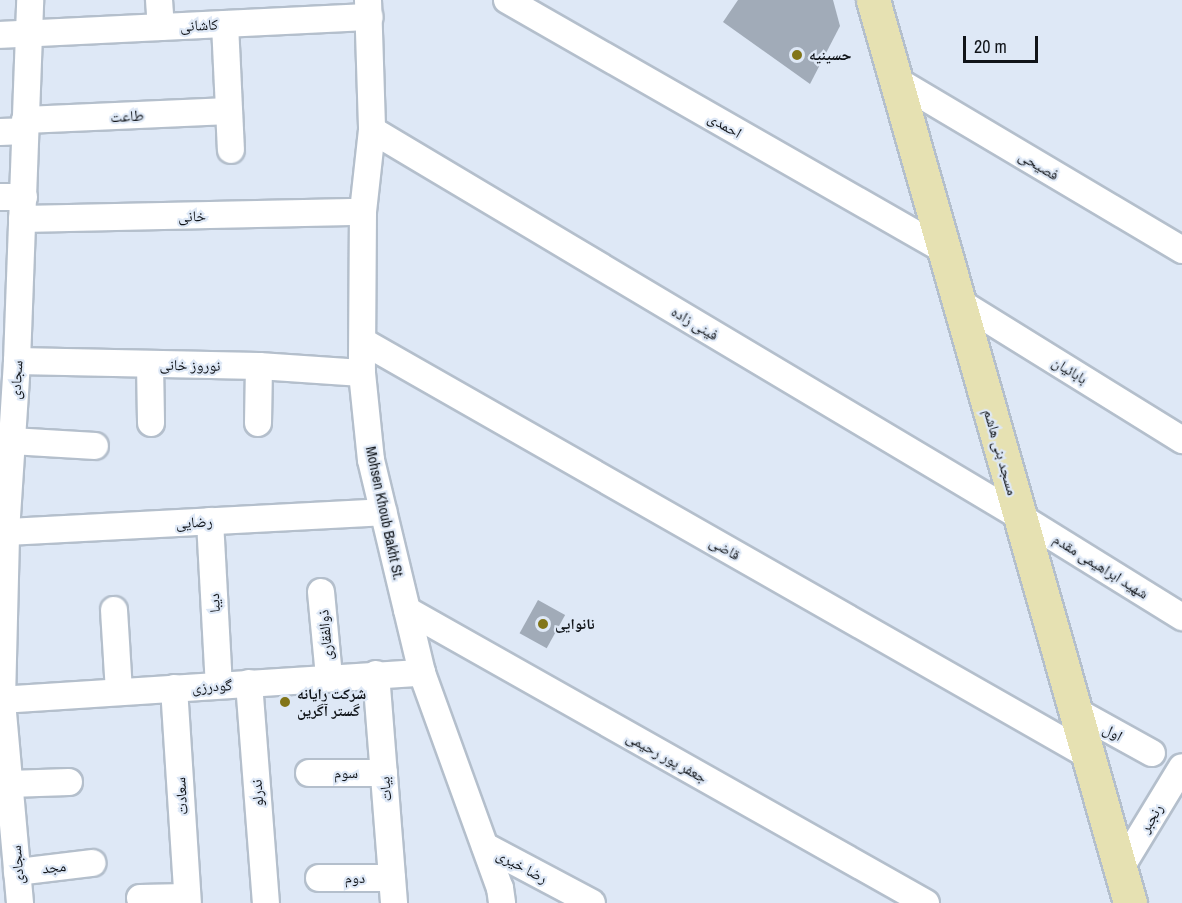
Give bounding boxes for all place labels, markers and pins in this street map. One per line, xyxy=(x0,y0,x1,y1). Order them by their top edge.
place label: حسینیه xyxy=(809,46,851,64)
marker: حسینیه xyxy=(790,48,804,62)
place label: نانوایی xyxy=(555,615,595,633)
marker: نانوایی xyxy=(536,617,550,631)
place label: شرکت رایانه گستر آگرین xyxy=(297,684,366,719)
marker: شرکت رایانه گستر آگرین xyxy=(278,695,292,709)

